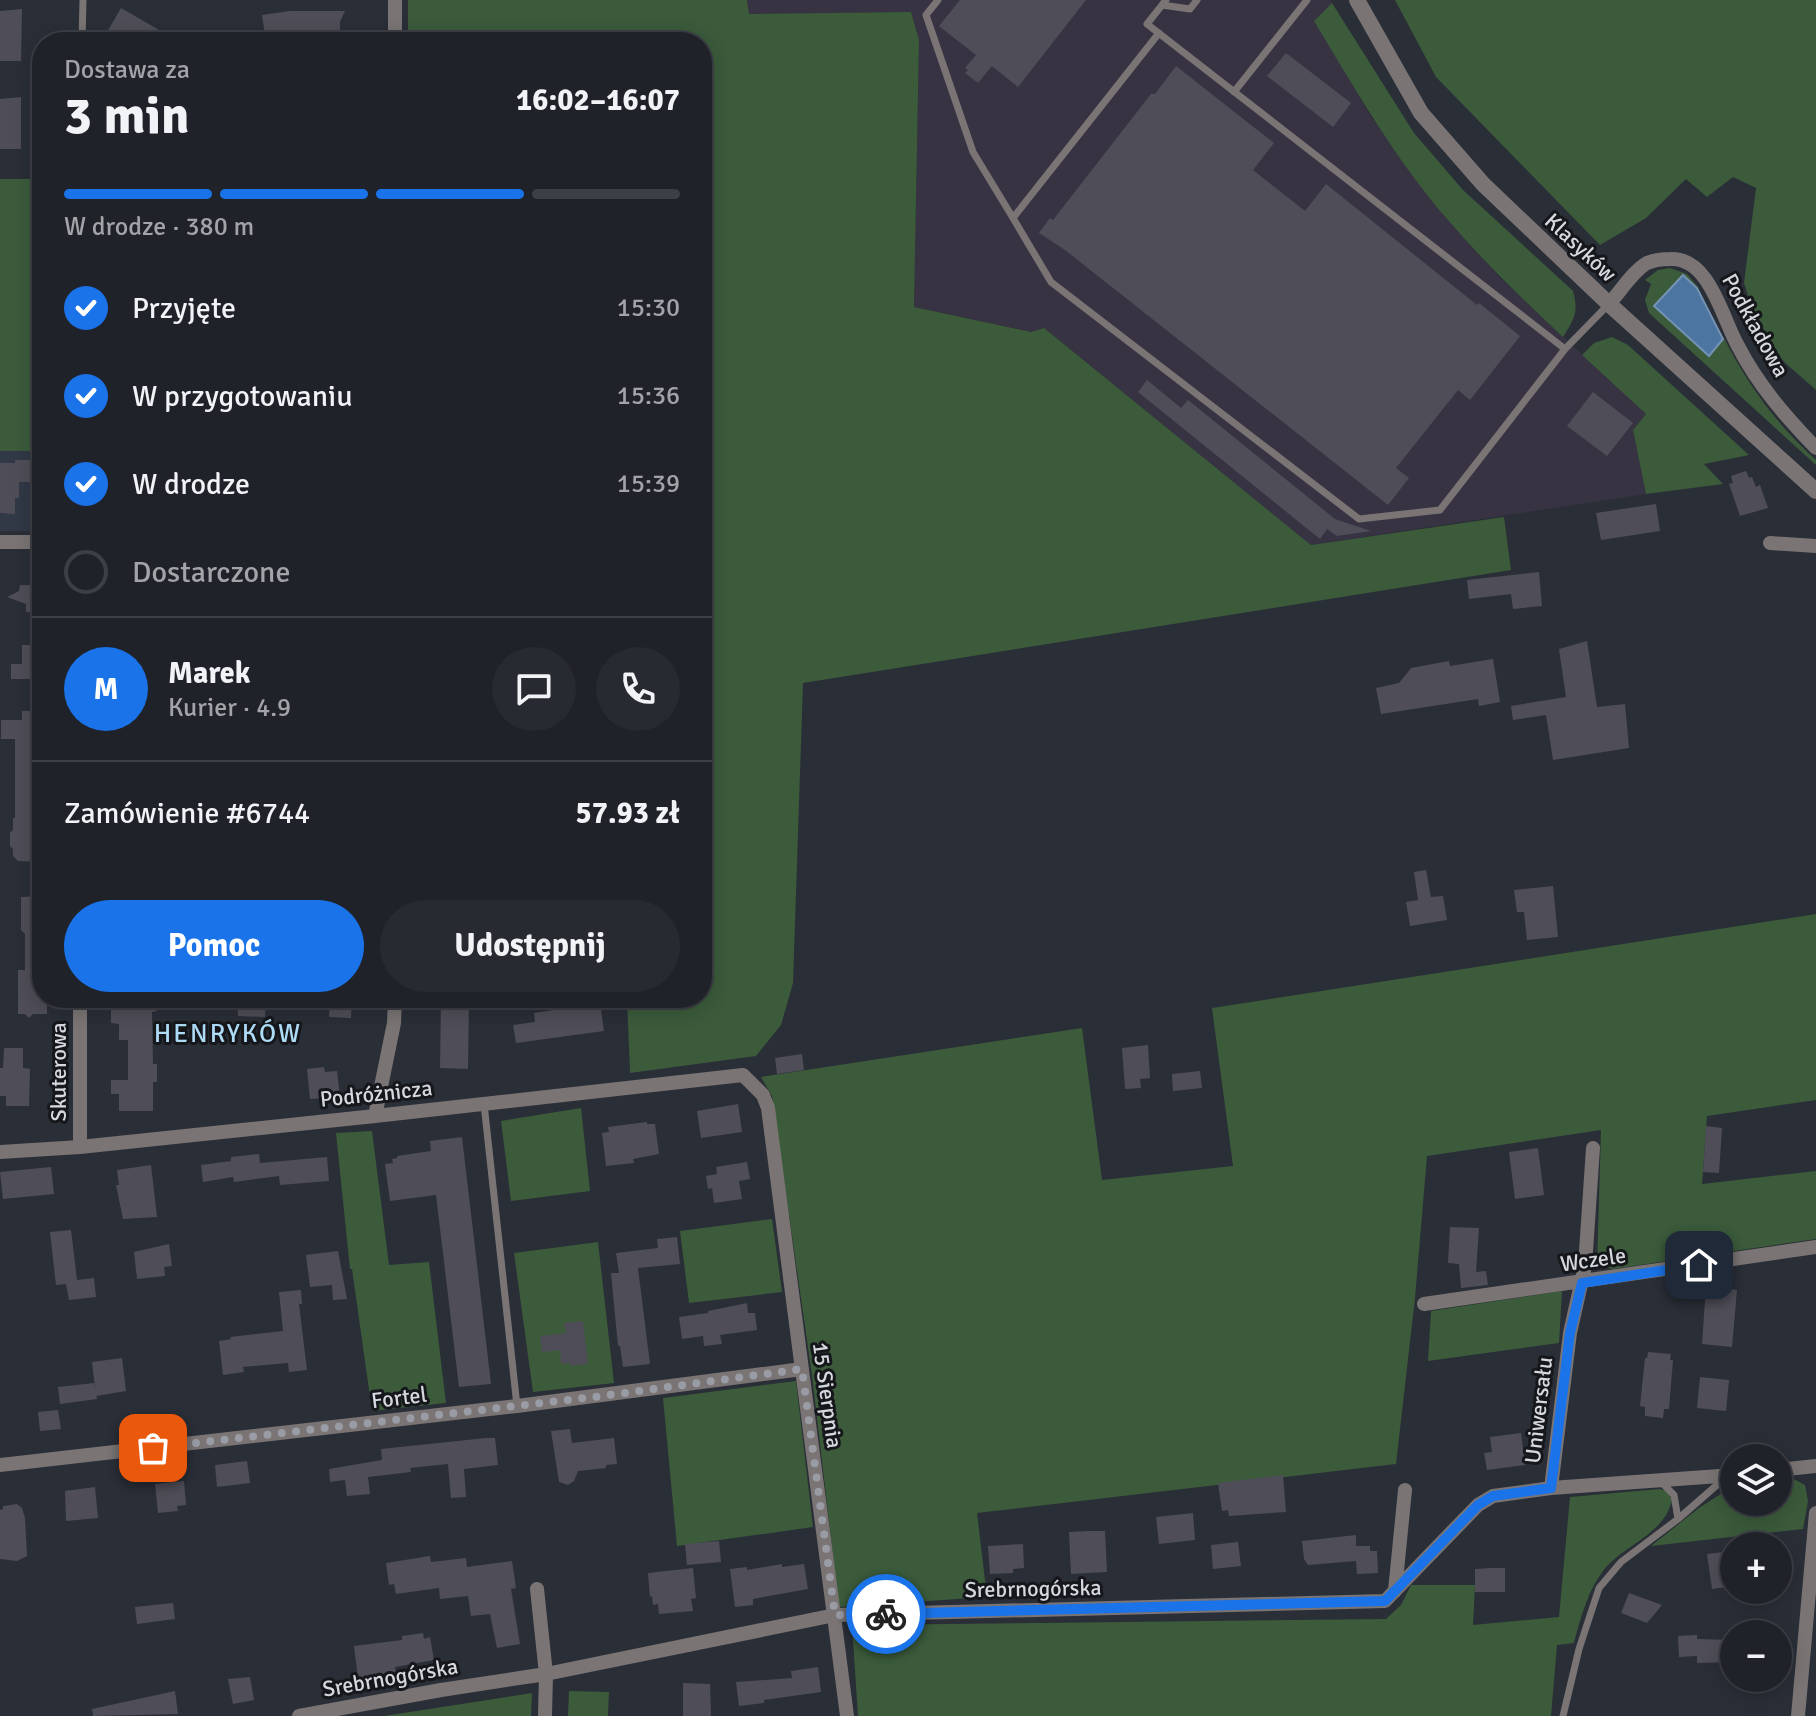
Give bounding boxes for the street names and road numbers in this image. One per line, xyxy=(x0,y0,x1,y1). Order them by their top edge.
street label: Klasyków xyxy=(1539,207,1622,287)
street label: Podkładowa xyxy=(1716,269,1795,382)
street label: Skuterowa xyxy=(45,1022,72,1122)
street label: Podróżnicza xyxy=(319,1074,434,1113)
street label: Wczele xyxy=(1559,1242,1628,1277)
street label: 15 Sierpnia xyxy=(807,1340,848,1450)
street label: Uniwersału xyxy=(1519,1355,1558,1465)
street label: Fortel xyxy=(370,1381,428,1414)
street label: Srebrnogórska xyxy=(964,1574,1102,1603)
street label: Srebrnogórska xyxy=(320,1652,460,1703)

